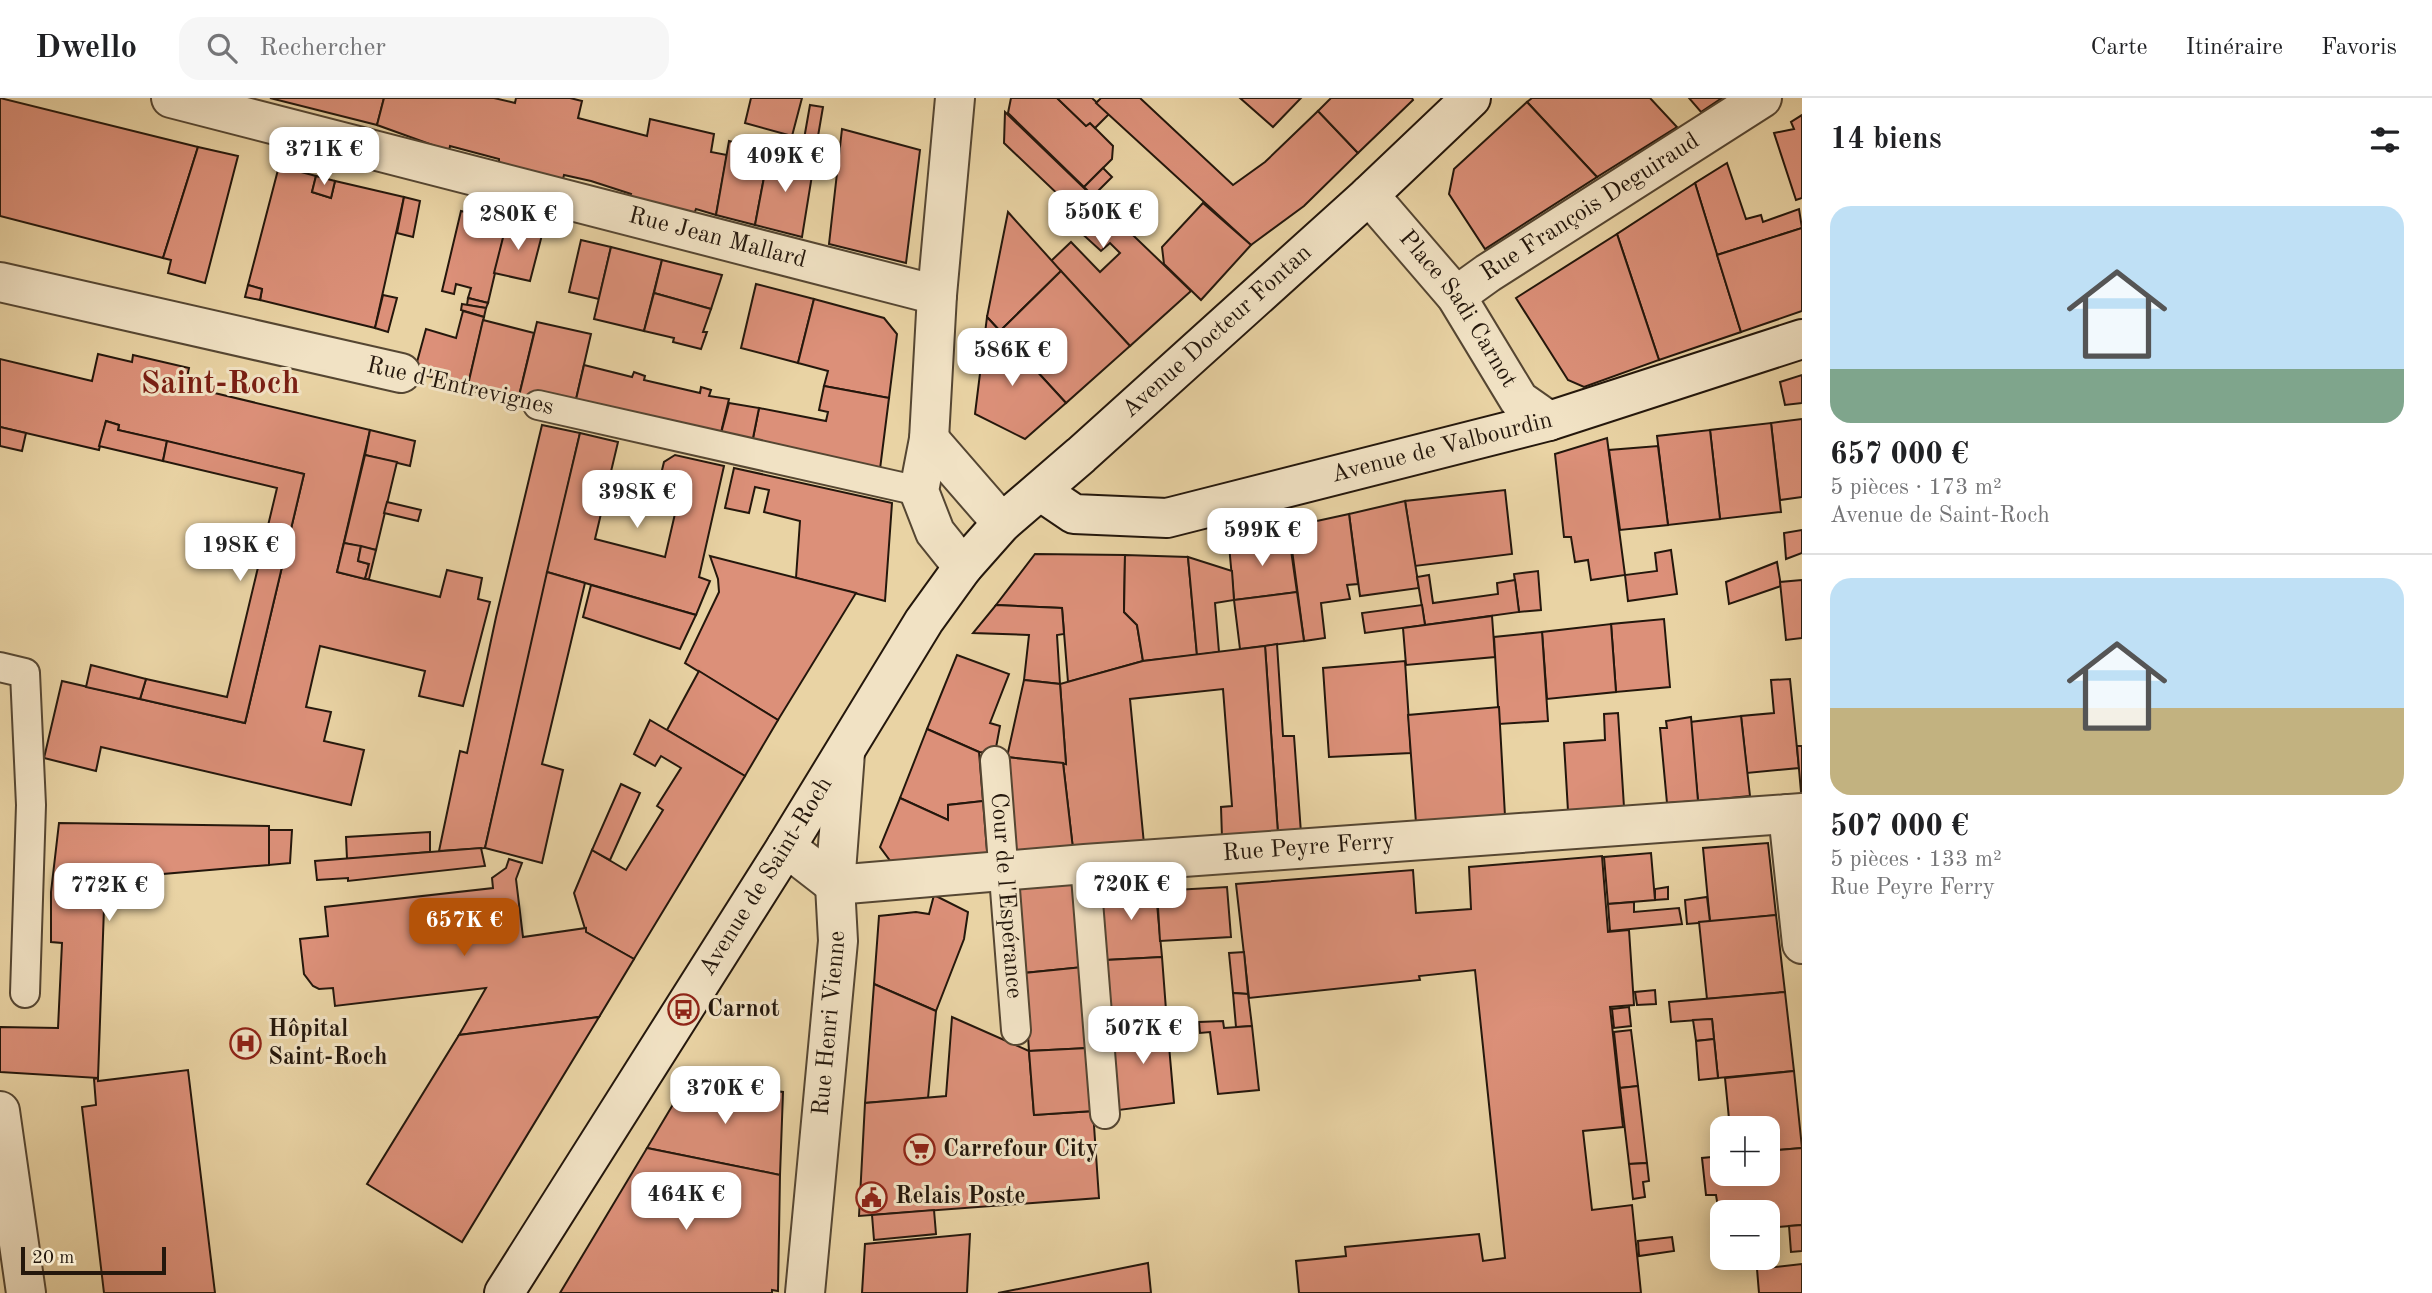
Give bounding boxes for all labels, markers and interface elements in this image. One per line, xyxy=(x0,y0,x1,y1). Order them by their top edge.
search box xyxy=(179,17,669,80)
icon: search xyxy=(203,29,241,67)
text: Dwello xyxy=(35,32,137,65)
text: Rechercher xyxy=(259,35,386,61)
text: Carte xyxy=(2090,36,2148,60)
text: Itinéraire xyxy=(2186,36,2283,60)
text: Favoris xyxy=(2321,36,2397,60)
icon: filters xyxy=(2366,121,2404,159)
text: 14 biens xyxy=(1830,125,1942,155)
pin: 371K € xyxy=(267,127,381,187)
street label: Rue François Deguiraud xyxy=(1477,129,1704,286)
pin: 409K € xyxy=(728,134,842,194)
text: 371K € xyxy=(285,138,363,161)
text: 409K € xyxy=(746,145,824,168)
pin: 550K € xyxy=(1046,190,1160,250)
pin: 280K € xyxy=(461,192,575,252)
text: 550K € xyxy=(1064,201,1142,224)
text: 280K € xyxy=(479,203,557,226)
street label: Rue Jean Mallard xyxy=(626,204,809,273)
street label: Place Sadi Carnot xyxy=(1394,226,1521,392)
street label: Avenue Docteur Fontan xyxy=(1118,241,1317,423)
icon: home xyxy=(2054,251,2180,377)
pin: 586K € xyxy=(955,328,1069,388)
text: 586K € xyxy=(973,339,1051,362)
street label: Rue d'Entrevignes xyxy=(364,354,556,420)
district label: Saint-Roch xyxy=(140,369,300,401)
street label: Avenue de Valbourdin xyxy=(1329,409,1555,488)
text: 657 000 € xyxy=(1830,440,1969,470)
pin: 398K € xyxy=(580,470,694,530)
text: 5 pièces · 173 m² xyxy=(1830,476,2002,499)
text: 398K € xyxy=(598,481,676,504)
text: Avenue de Saint-Roch xyxy=(1830,504,2050,527)
pin: 599K € xyxy=(1205,508,1319,568)
text: 599K € xyxy=(1223,519,1301,542)
pin: 198K € xyxy=(183,524,297,583)
text: 198K € xyxy=(201,534,279,557)
icon: home xyxy=(2054,623,2180,749)
street label: Avenue de Saint-Roch xyxy=(695,773,837,981)
street label: Cour de l'Espérance xyxy=(986,792,1026,1000)
text: 507 000 € xyxy=(1830,812,1969,842)
street label: Rue Peyre Ferry xyxy=(1222,830,1396,866)
text: 5 pièces · 133 m² xyxy=(1830,848,2002,871)
pin: 720K € xyxy=(1074,862,1188,922)
pin: 772K € xyxy=(52,864,166,923)
text: 720K € xyxy=(1092,873,1170,896)
text: 772K € xyxy=(70,874,148,897)
text: Rue Peyre Ferry xyxy=(1830,876,1995,899)
pin: 657K € xyxy=(407,898,521,958)
text: 657K € xyxy=(425,909,503,932)
street label: Rue Henri Vienne xyxy=(810,930,850,1117)
bus stop icon: Carnot xyxy=(667,993,701,1027)
place label: Carnot xyxy=(707,998,780,1022)
pin: 507K € xyxy=(1086,1006,1200,1066)
text: 507K € xyxy=(1104,1017,1182,1040)
place label: Hôpital Saint-Roch xyxy=(268,1018,387,1070)
hospital icon: Hôpital Saint-Roch xyxy=(228,1027,262,1061)
pin: 370K € xyxy=(668,1066,782,1126)
text: 370K € xyxy=(686,1077,764,1100)
map controls xyxy=(1710,1116,1780,1270)
button: + xyxy=(1710,1116,1780,1186)
supermarket icon: Carrefour City xyxy=(903,1133,937,1167)
place label: Carrefour City xyxy=(943,1138,1098,1162)
pin: 464K € xyxy=(629,1172,743,1232)
public building icon: Relais Poste xyxy=(855,1180,889,1214)
text: 464K € xyxy=(647,1183,725,1206)
place label: Relais Poste xyxy=(895,1185,1026,1209)
button: − xyxy=(1710,1200,1780,1270)
scale bar xyxy=(21,1244,166,1276)
text: 20 m xyxy=(32,1249,74,1268)

